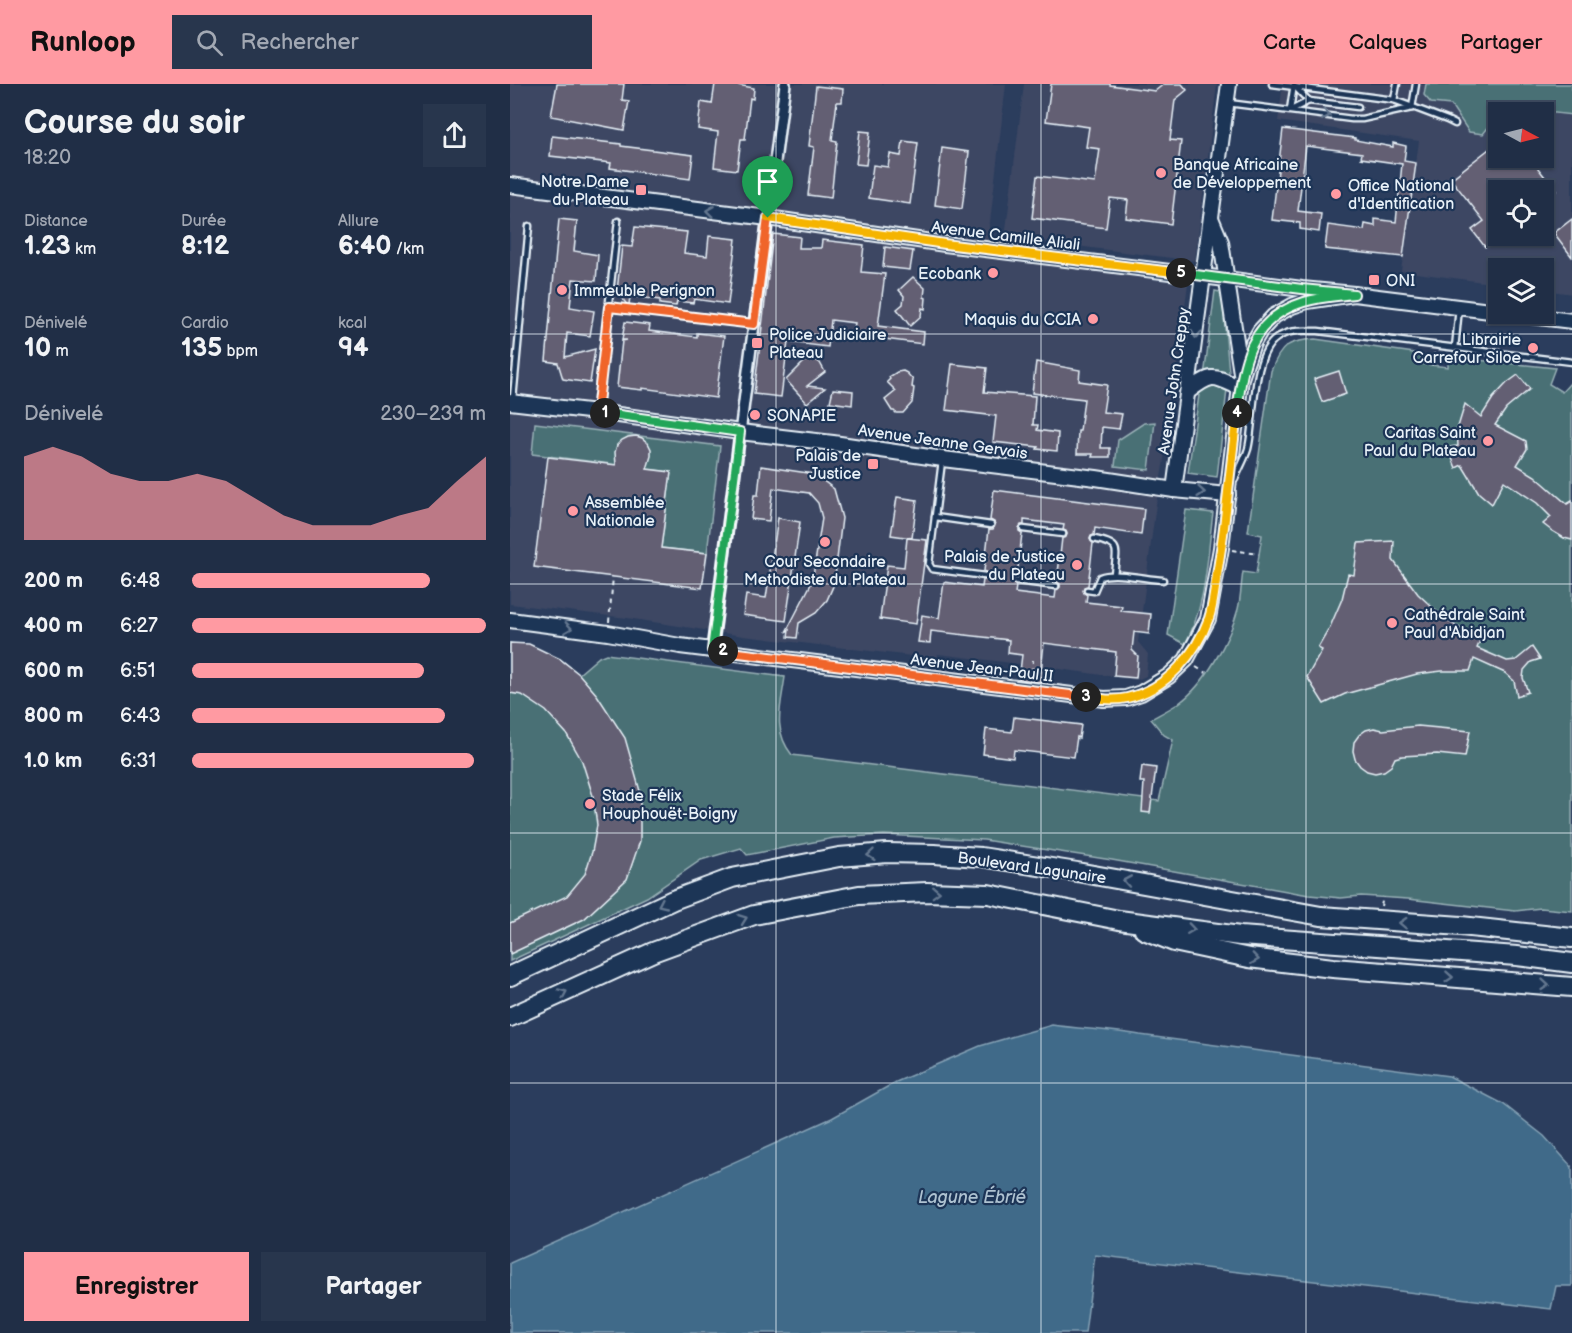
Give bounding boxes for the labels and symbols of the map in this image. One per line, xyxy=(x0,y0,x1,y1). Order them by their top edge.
north arrow xyxy=(1488,102,1554,168)
one-way arrow xyxy=(1322,109,1331,121)
pin xyxy=(742,156,793,218)
place label: Banque Africaine de Développement xyxy=(1173,156,1311,193)
marker: Banque Africaine de Développement xyxy=(1154,166,1168,180)
place label: Notre Dame du Plateau xyxy=(541,173,630,210)
place label: Office National d'Identification xyxy=(1348,177,1454,214)
marker: Notre Dame du Plateau xyxy=(634,183,648,197)
marker: Office National d'Identification xyxy=(1329,187,1343,201)
one-way arrow xyxy=(705,205,714,217)
street label: Avenue Camille Aliali xyxy=(930,218,1081,255)
pin: 5 xyxy=(1166,258,1196,288)
place label: Ecobank xyxy=(918,265,981,284)
marker: Ecobank xyxy=(986,266,1000,280)
place label: ONI xyxy=(1386,272,1415,291)
marker: ONI xyxy=(1367,273,1381,287)
place label: Immeuble Perignon xyxy=(574,282,715,301)
marker: Immeuble Perignon xyxy=(555,283,569,297)
street label: Avenue John Creppy xyxy=(1155,306,1194,456)
place label: Maquis du CCIA xyxy=(964,311,1081,330)
marker: Maquis du CCIA xyxy=(1086,312,1100,326)
place label: Police Judiciaire Plateau xyxy=(769,326,887,363)
one-way arrow xyxy=(1190,329,1202,338)
place label: Librairie Carrefour Siloe xyxy=(1412,331,1522,368)
marker: Police Judiciaire Plateau xyxy=(750,336,764,350)
marker: Librairie Carrefour Siloe xyxy=(1526,341,1540,355)
pin: 1 xyxy=(590,398,620,428)
pin: 4 xyxy=(1222,398,1252,428)
place label: SONAPIE xyxy=(767,407,836,426)
marker: SONAPIE xyxy=(748,408,762,422)
street label: Avenue Jeanne Gervais xyxy=(857,421,1029,464)
place label: Caritas Saint Paul du Plateau xyxy=(1364,424,1476,461)
marker: Caritas Saint Paul du Plateau xyxy=(1481,434,1495,448)
place label: Palais de Justice xyxy=(795,447,862,484)
marker: Palais de Justice xyxy=(866,457,880,471)
one-way arrow xyxy=(1197,485,1206,498)
place label: Assemblée Nationale xyxy=(585,494,665,531)
marker: Assemblée Nationale xyxy=(566,504,580,518)
marker: Cour Secondaire Methodiste du Plateau xyxy=(818,535,832,549)
place label: Palais de Justice du Plateau xyxy=(944,548,1066,585)
place label: Cour Secondaire Methodiste du Plateau xyxy=(744,553,906,590)
marker: Palais de Justice du Plateau xyxy=(1070,558,1084,572)
place label: Cathédrale Saint Paul d'Abidjan xyxy=(1404,606,1525,643)
marker: Cathédrale Saint Paul d'Abidjan xyxy=(1385,616,1399,630)
one-way arrow xyxy=(563,621,573,634)
pin: 2 xyxy=(708,636,738,666)
street label: Avenue Jean-Paul II xyxy=(909,650,1054,687)
pin: 3 xyxy=(1071,682,1101,712)
place label: Stade Félix Houphouët-Boigny xyxy=(602,787,738,824)
marker: Stade Félix Houphouët-Boigny xyxy=(583,797,597,811)
one-way arrow xyxy=(867,848,876,861)
street label: Boulevard Lagunaire xyxy=(956,849,1108,888)
one-way arrow xyxy=(1123,875,1133,888)
one-way arrow xyxy=(931,886,940,898)
one-way arrow xyxy=(658,897,669,909)
one-way arrow xyxy=(738,913,748,926)
one-way arrow xyxy=(1398,916,1407,929)
one-way arrow xyxy=(1186,923,1195,935)
one-way arrow xyxy=(1250,952,1260,964)
one-way arrow xyxy=(1445,971,1454,984)
one-way arrow xyxy=(1540,978,1549,991)
one-way arrow xyxy=(557,988,568,1000)
water label: Lagune Ébrié xyxy=(918,1185,1026,1208)

